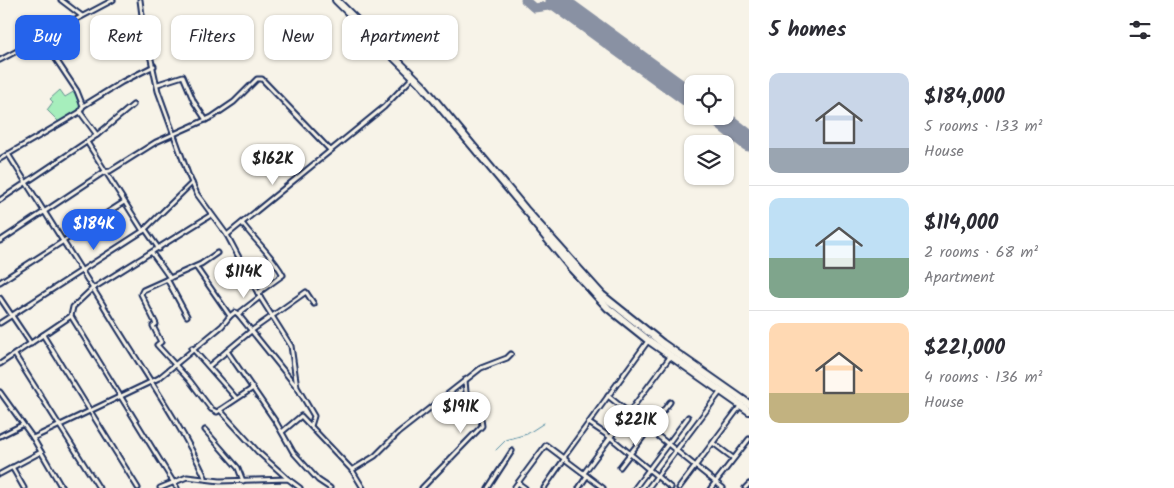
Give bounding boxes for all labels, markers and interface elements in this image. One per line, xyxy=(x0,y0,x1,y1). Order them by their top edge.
text: 5 homes xyxy=(769,14,846,47)
chip: Buy xyxy=(15,15,80,60)
chip: Rent xyxy=(90,15,161,60)
chip: Filters xyxy=(171,15,254,60)
chip: New xyxy=(264,15,332,60)
chip: Apartment xyxy=(342,15,458,60)
icon: filters xyxy=(1126,16,1154,44)
map controls xyxy=(684,75,734,185)
button: locate xyxy=(684,75,734,125)
text: $184,000 xyxy=(924,81,1004,114)
icon: home xyxy=(809,93,869,153)
text: 5 rooms · 133 m² xyxy=(924,114,1042,139)
button: layers xyxy=(684,135,734,185)
text: House xyxy=(924,139,964,164)
pin: $162K xyxy=(238,144,308,186)
text: $162K xyxy=(252,147,294,172)
text: $114,000 xyxy=(924,207,998,240)
pin: $184K xyxy=(59,208,129,251)
text: $184K xyxy=(73,212,115,237)
icon: home xyxy=(809,218,869,278)
text: 2 rooms · 68 m² xyxy=(924,240,1038,265)
pin: $114K xyxy=(209,256,279,299)
text: $114K xyxy=(225,260,263,285)
text: Apartment xyxy=(924,265,995,290)
text: $221,000 xyxy=(924,332,1005,365)
icon: home xyxy=(809,343,869,403)
text: 4 rooms · 136 m² xyxy=(924,365,1042,390)
text: House xyxy=(924,390,964,415)
pin: $191K xyxy=(426,392,496,434)
text: $191K xyxy=(443,395,479,420)
pin: $221K xyxy=(601,404,671,447)
text: $221K xyxy=(615,408,657,433)

